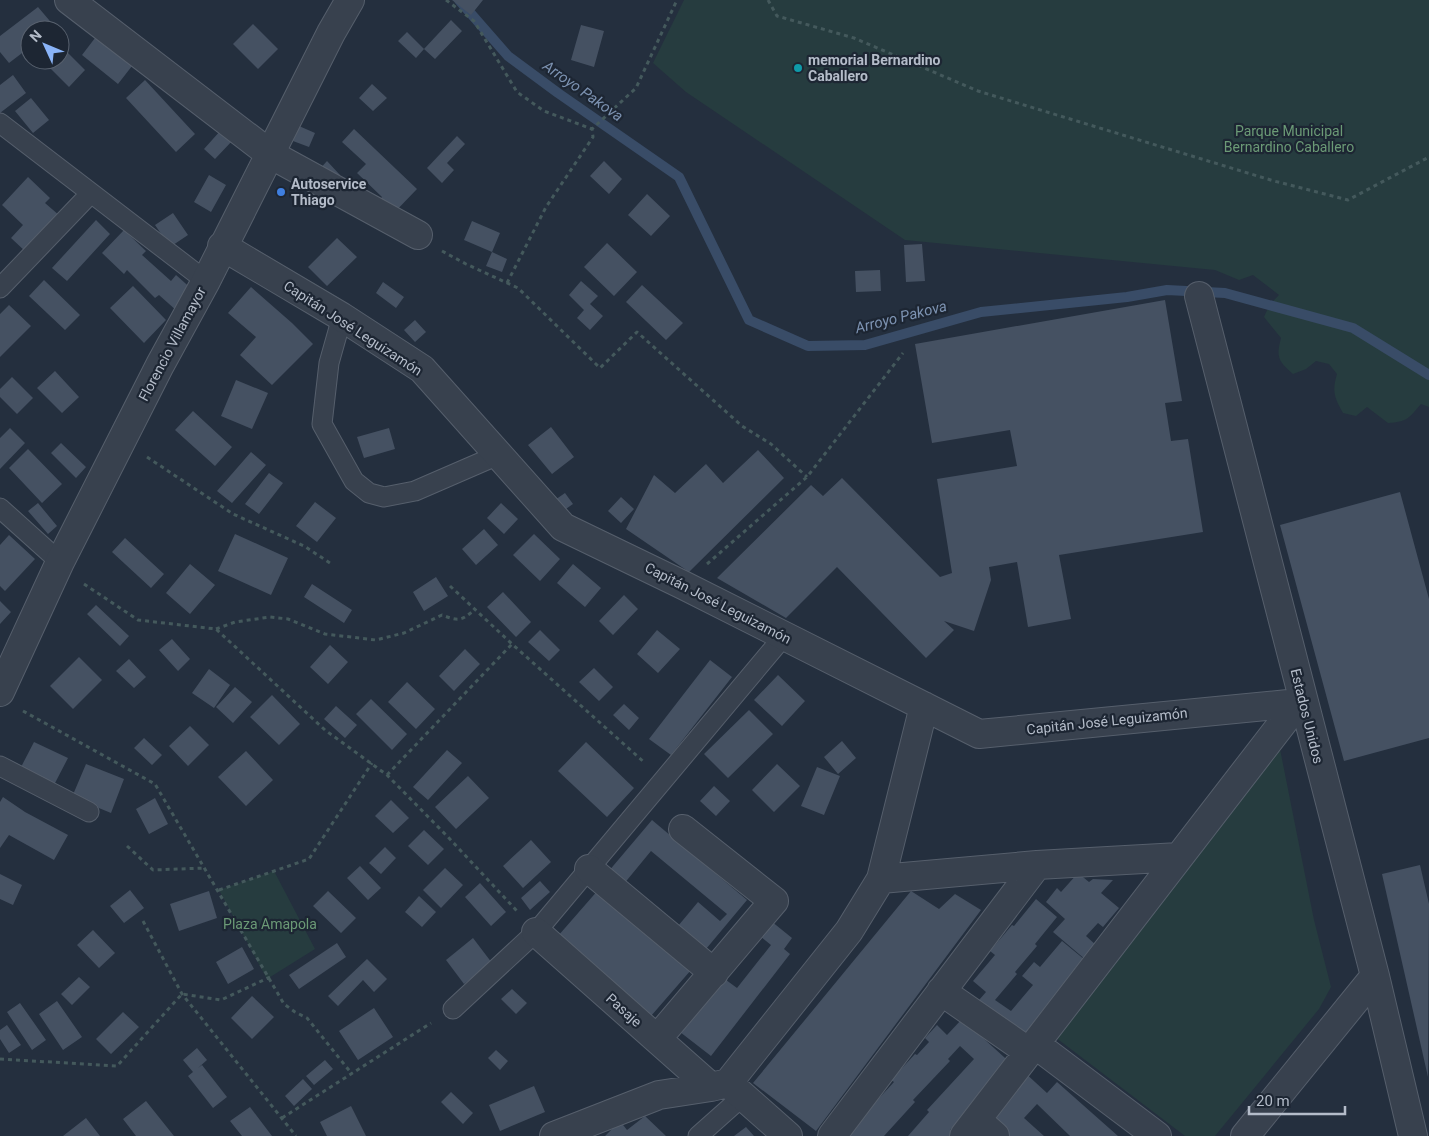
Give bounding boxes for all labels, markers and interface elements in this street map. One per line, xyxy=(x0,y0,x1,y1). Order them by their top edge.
north arrow xyxy=(20,20,70,70)
text: N xyxy=(26,27,45,45)
place label: memorial Bernardino Caballero xyxy=(808,52,941,84)
water label: Arroyo Pakova xyxy=(539,56,627,125)
marker: memorial Bernardino Caballero xyxy=(792,62,804,74)
park label: Parque Municipal Bernardino Caballero xyxy=(1224,123,1354,155)
place label: Autoservice Thiago xyxy=(291,176,367,208)
marker: Autoservice Thiago xyxy=(275,186,287,198)
street label: Capitán José Leguizamón xyxy=(281,277,425,379)
street label: Florencio Villamayor xyxy=(135,284,209,404)
water label: Arroyo Pakova xyxy=(852,297,949,337)
street label: Capitán José Leguizamón xyxy=(642,559,794,647)
street label: Estados Unidos xyxy=(1287,667,1327,765)
street label: Capitán José Leguizamón xyxy=(1026,705,1188,737)
park label: Plaza Amapola xyxy=(223,916,317,932)
street label: Pasaje xyxy=(603,990,645,1030)
scale bar xyxy=(1249,1084,1345,1116)
text: 20 m xyxy=(1256,1092,1290,1110)

